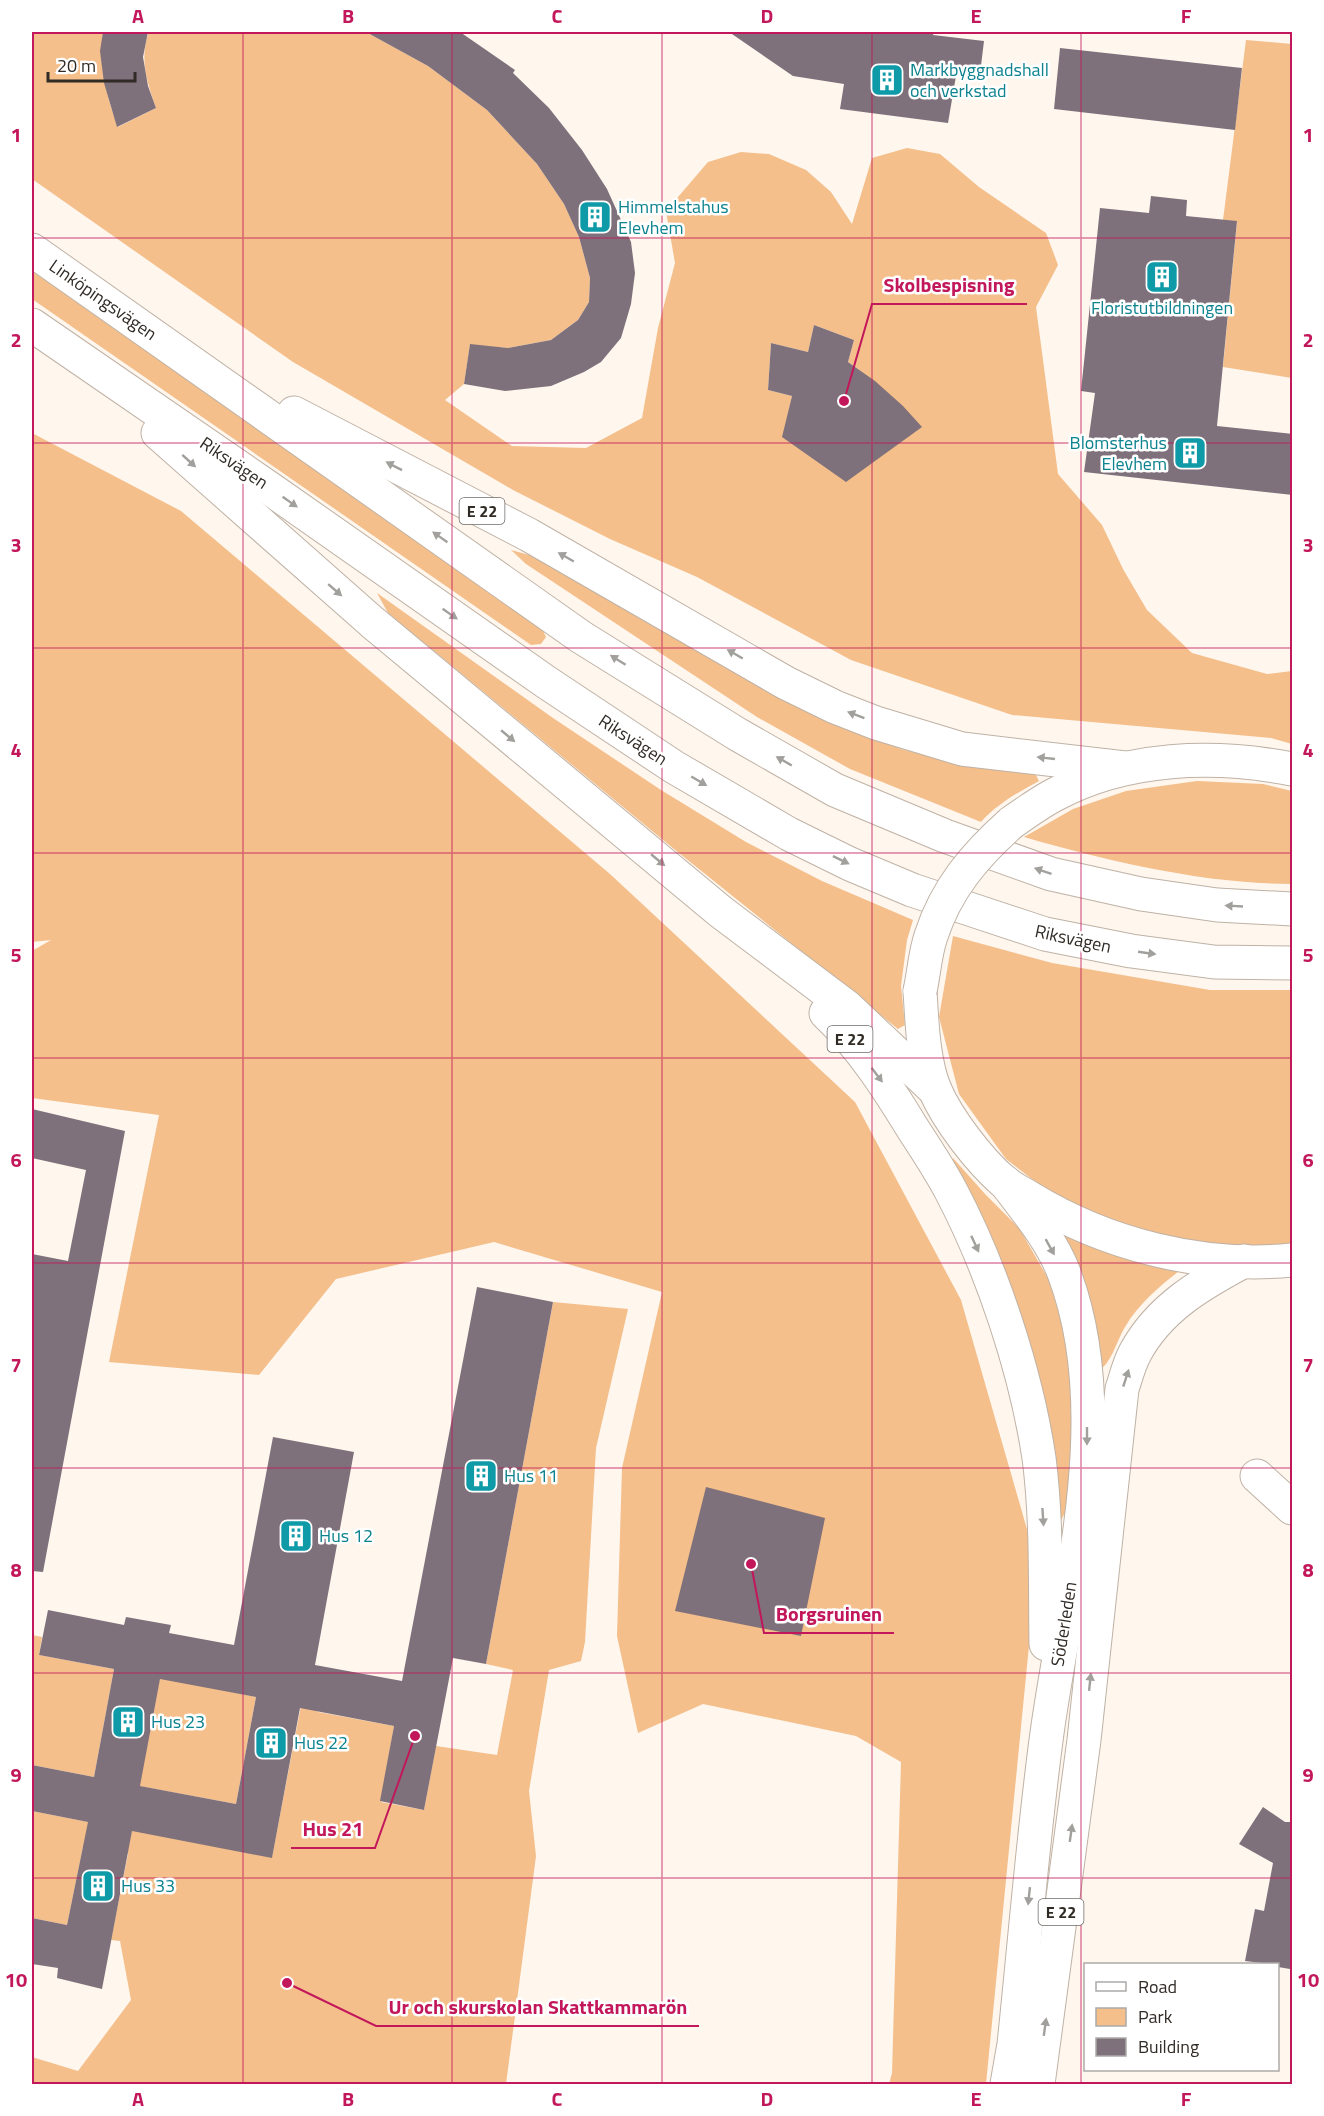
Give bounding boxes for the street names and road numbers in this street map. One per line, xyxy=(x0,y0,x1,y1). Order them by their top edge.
street label: Linköpingsvägen xyxy=(44,252,163,347)
street label: Riksvägen xyxy=(195,430,274,495)
road number: E 22 xyxy=(460,498,504,524)
street label: Riksvägen xyxy=(593,707,673,772)
street label: Riksvägen xyxy=(1032,917,1114,960)
road number: E 22 xyxy=(828,1026,872,1052)
street label: Söderleden xyxy=(1043,1580,1084,1668)
road number: E 22 xyxy=(1038,1899,1084,1925)

